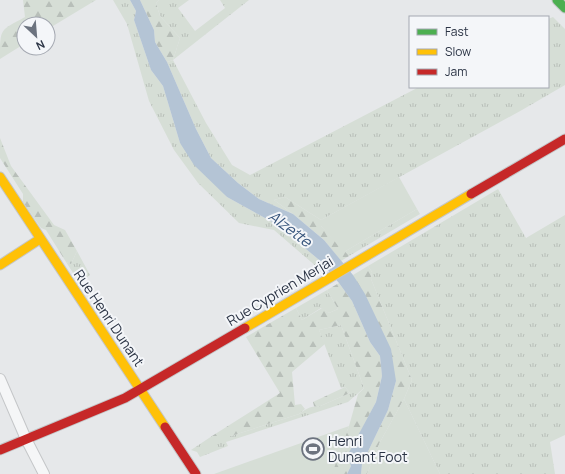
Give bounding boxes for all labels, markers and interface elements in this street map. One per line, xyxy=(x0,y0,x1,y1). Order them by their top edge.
north arrow xyxy=(16,16,56,56)
legend xyxy=(409,16,549,88)
text: Fast xyxy=(445,23,469,40)
text: N xyxy=(34,37,47,54)
text: Slow xyxy=(445,43,471,60)
text: Jam xyxy=(445,63,467,80)
water label: Alzette xyxy=(264,205,317,252)
street label: Rue Cyprien Merjai xyxy=(223,251,336,330)
street label: Rue Henri Dunant xyxy=(70,266,149,370)
place label: Henri Dunant Foot xyxy=(328,431,408,466)
sports icon: Henri Dunant Foot xyxy=(300,436,326,462)

